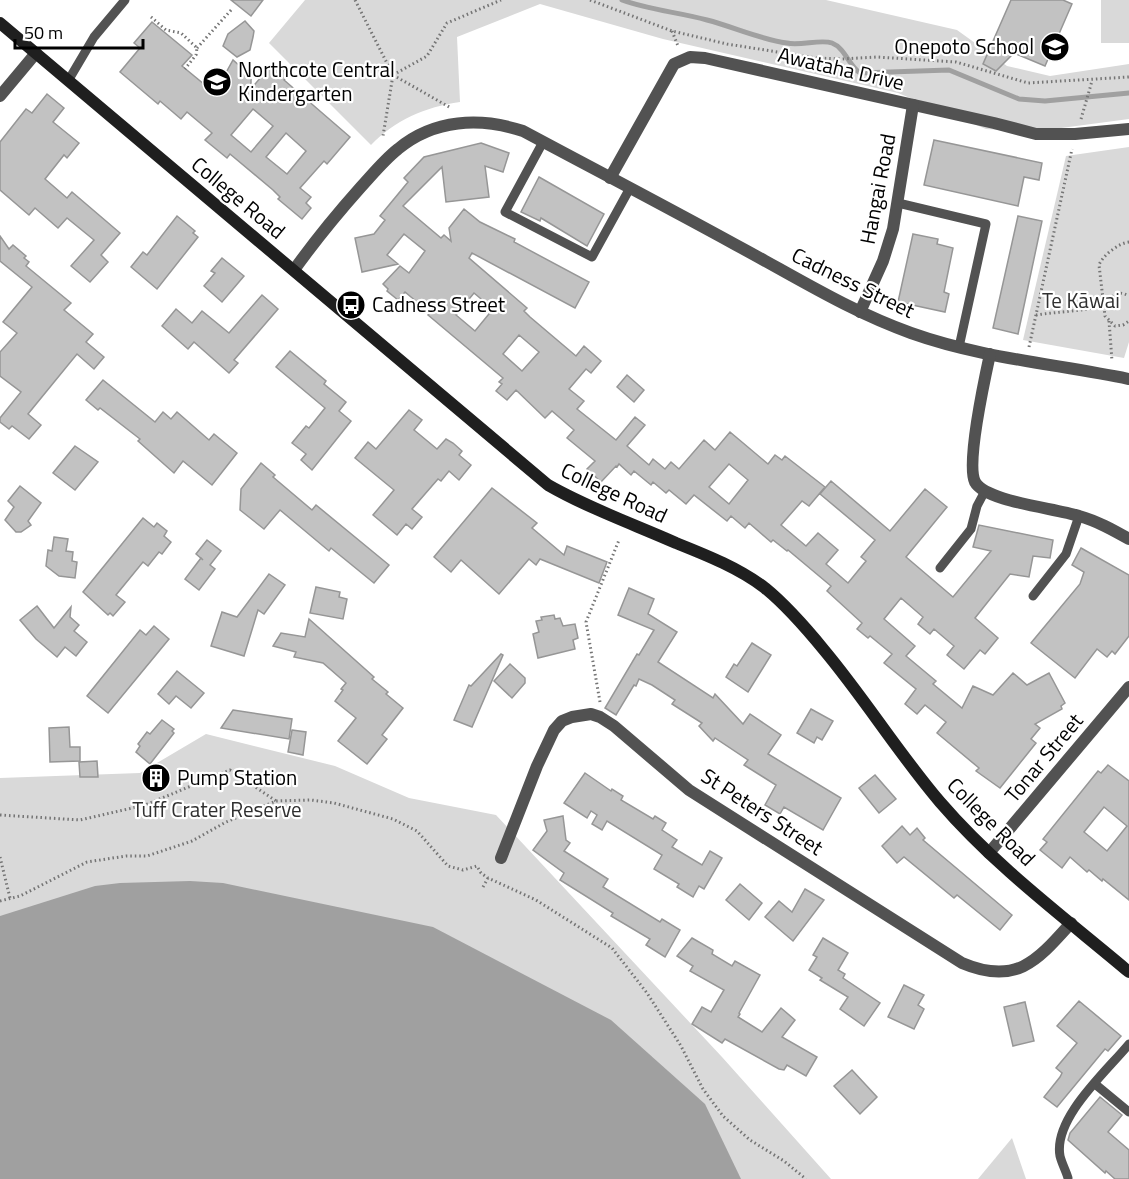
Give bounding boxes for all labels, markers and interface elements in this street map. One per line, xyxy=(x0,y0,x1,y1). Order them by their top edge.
scale bar xyxy=(15,12,142,50)
text: 50 m xyxy=(24,19,63,46)
place label: Onepoto School xyxy=(894,30,1034,62)
school or university icon: Onepoto School xyxy=(1039,31,1071,63)
street label: Awataha Drive xyxy=(775,38,908,98)
place label: Northcote Central Kindergarten xyxy=(238,53,395,109)
school or university icon: Northcote Central Kindergarten xyxy=(201,66,233,98)
street label: Hangai Road xyxy=(851,131,903,247)
street label: College Road xyxy=(185,148,293,246)
street label: Cadness Street xyxy=(787,239,921,326)
park label: Te Kāwai xyxy=(1042,284,1120,316)
place label: Cadness Street xyxy=(372,288,506,320)
bus stop icon: Cadness Street xyxy=(335,289,367,321)
street label: College Road xyxy=(556,453,673,531)
street label: Tonar Street xyxy=(996,705,1091,809)
street label: St Peters Street xyxy=(695,760,830,863)
place label: Pump Station xyxy=(177,761,297,793)
building icon: Pump Station xyxy=(140,762,172,794)
street label: College Road xyxy=(940,770,1043,873)
park label: Tuff Crater Reserve xyxy=(132,793,302,825)

